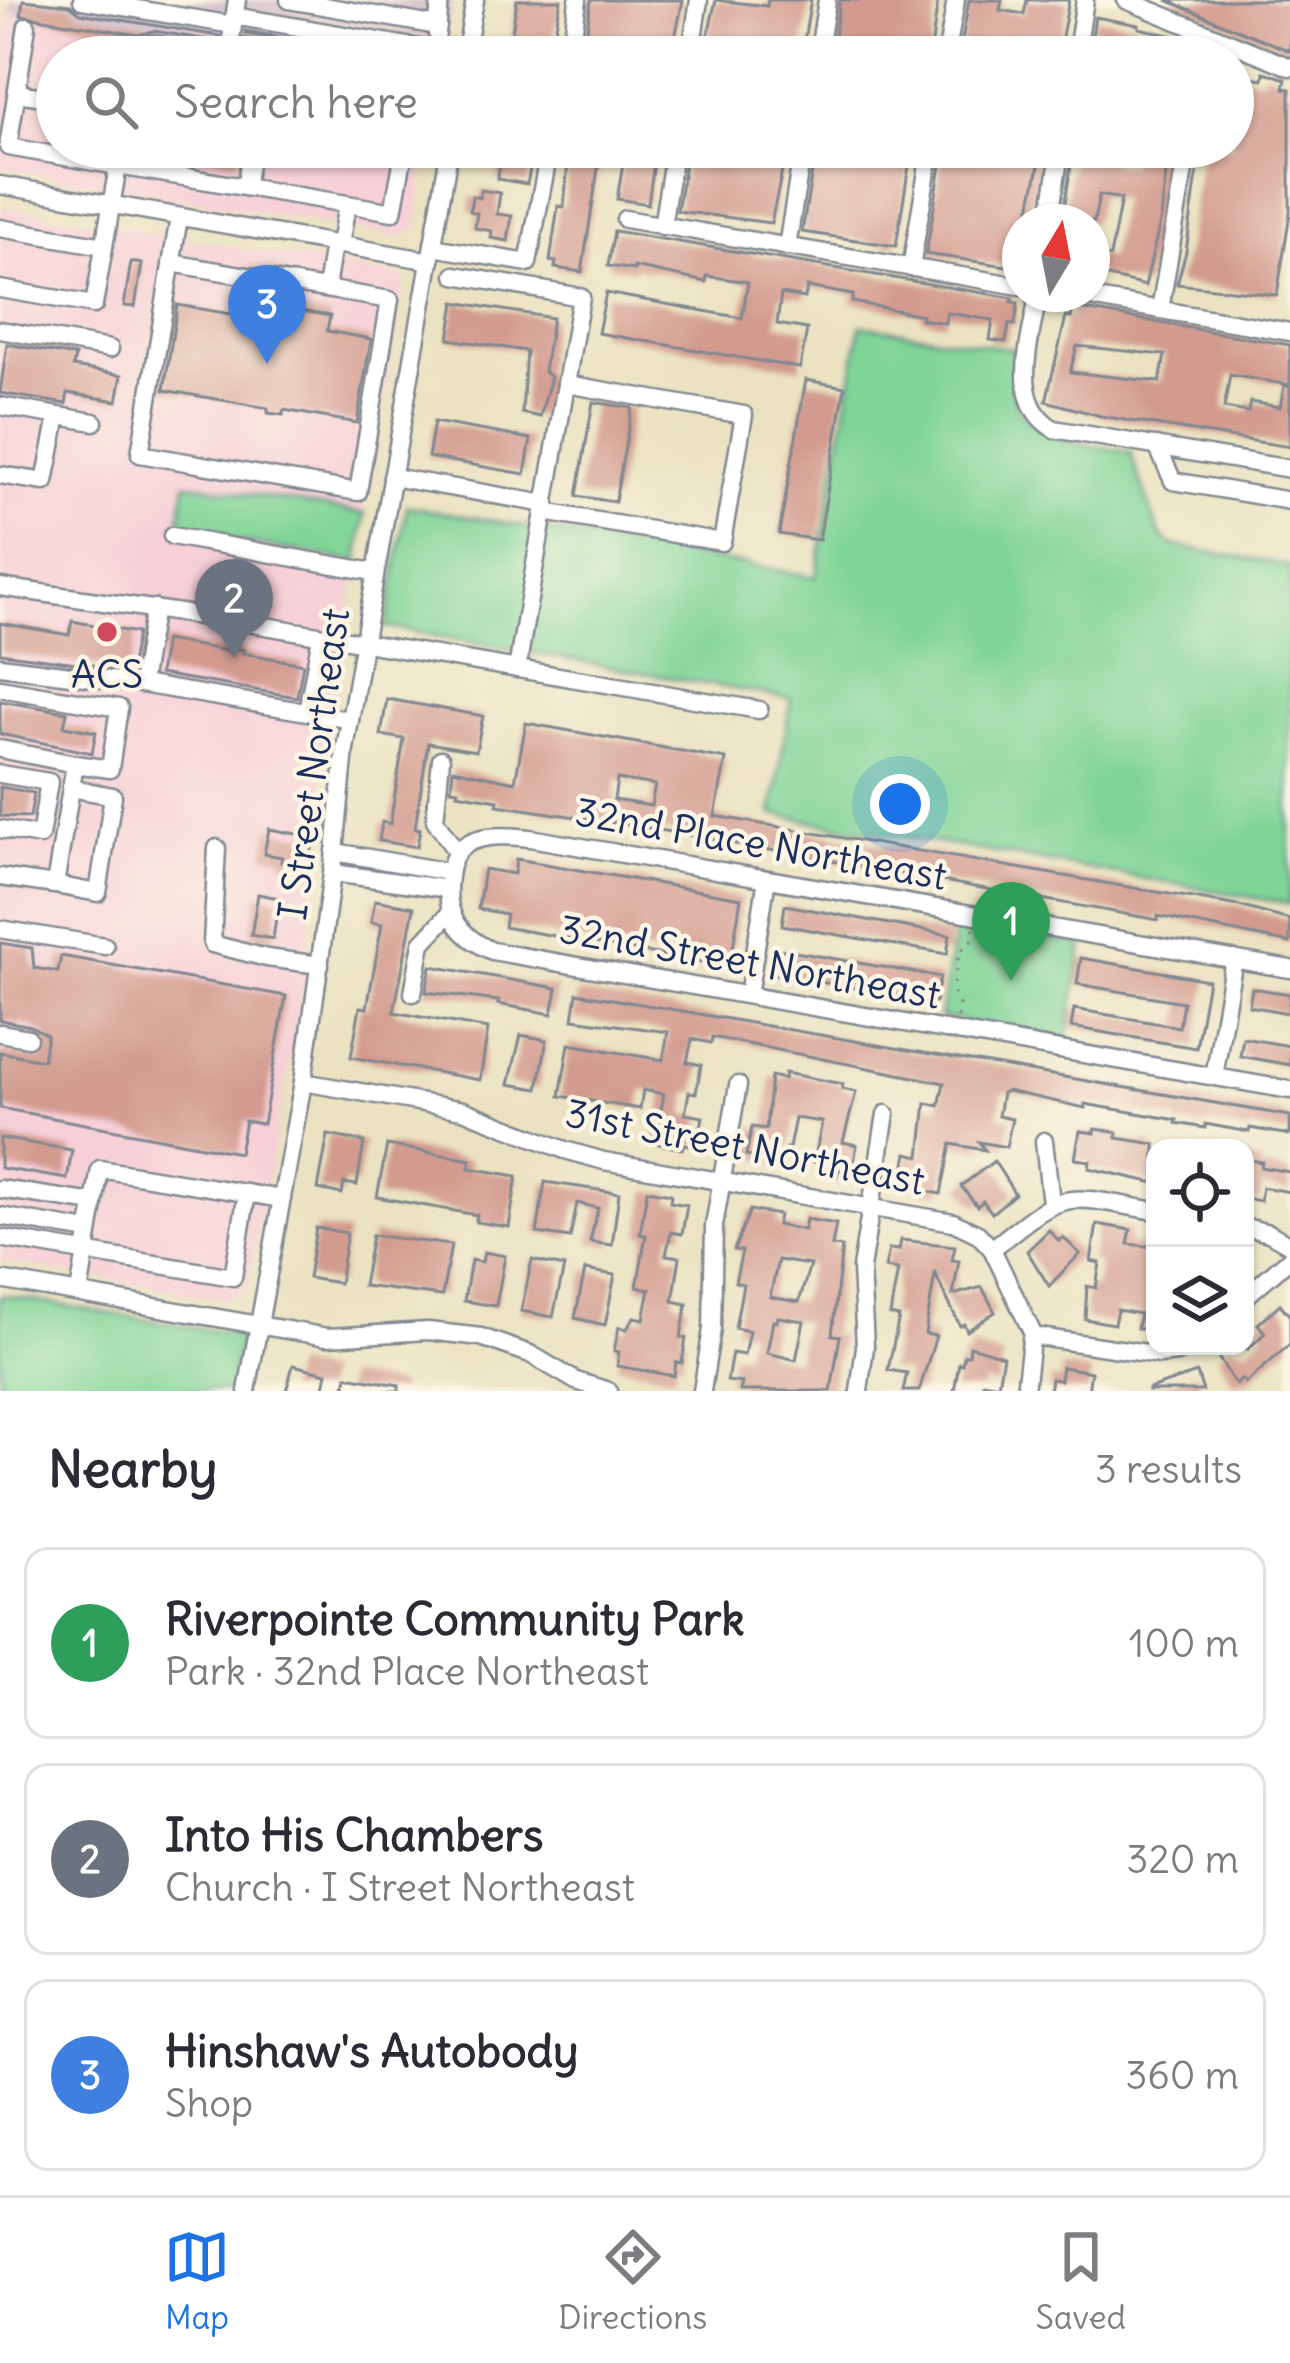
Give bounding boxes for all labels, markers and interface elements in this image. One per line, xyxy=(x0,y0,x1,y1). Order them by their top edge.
search box xyxy=(36,36,1254,168)
icon: search xyxy=(78,69,144,135)
text: Search here xyxy=(174,74,418,130)
north arrow xyxy=(1002,204,1110,312)
pin: 3 xyxy=(228,265,306,364)
pin: 2 xyxy=(195,559,273,658)
street label: I Street Northeast xyxy=(268,605,360,923)
marker: ACS xyxy=(94,619,120,645)
place label: ACS xyxy=(71,650,143,699)
your location xyxy=(870,774,930,834)
street label: 32nd Place Northeast xyxy=(571,787,951,901)
pin: 1 xyxy=(972,882,1050,981)
street label: 32nd Street Northeast xyxy=(556,904,944,1020)
street label: 31st Street Northeast xyxy=(561,1088,929,1206)
map controls xyxy=(1146,1139,1254,1355)
button: locate xyxy=(1146,1139,1254,1247)
button: layers xyxy=(1146,1247,1254,1355)
text: Nearby xyxy=(48,1437,217,1501)
text: 3 results xyxy=(1095,1445,1242,1494)
text: Riverpointe Community Park xyxy=(165,1591,744,1647)
text: 1 xyxy=(82,1619,98,1668)
text: 100 m xyxy=(1129,1619,1239,1668)
text: Park · 32nd Place Northeast xyxy=(165,1647,649,1696)
text: Into His Chambers xyxy=(165,1807,543,1863)
text: 2 xyxy=(79,1835,101,1884)
text: 320 m xyxy=(1126,1835,1239,1884)
text: Church · I Street Northeast xyxy=(165,1863,635,1912)
text: Hinshaw's Autobody xyxy=(165,2023,578,2079)
text: 3 xyxy=(79,2051,101,2100)
text: 360 m xyxy=(1125,2051,1239,2100)
text: Shop xyxy=(165,2079,253,2128)
tab: Map xyxy=(164,2224,230,2338)
tab: Directions xyxy=(558,2224,707,2338)
tab: Saved xyxy=(1036,2224,1126,2338)

